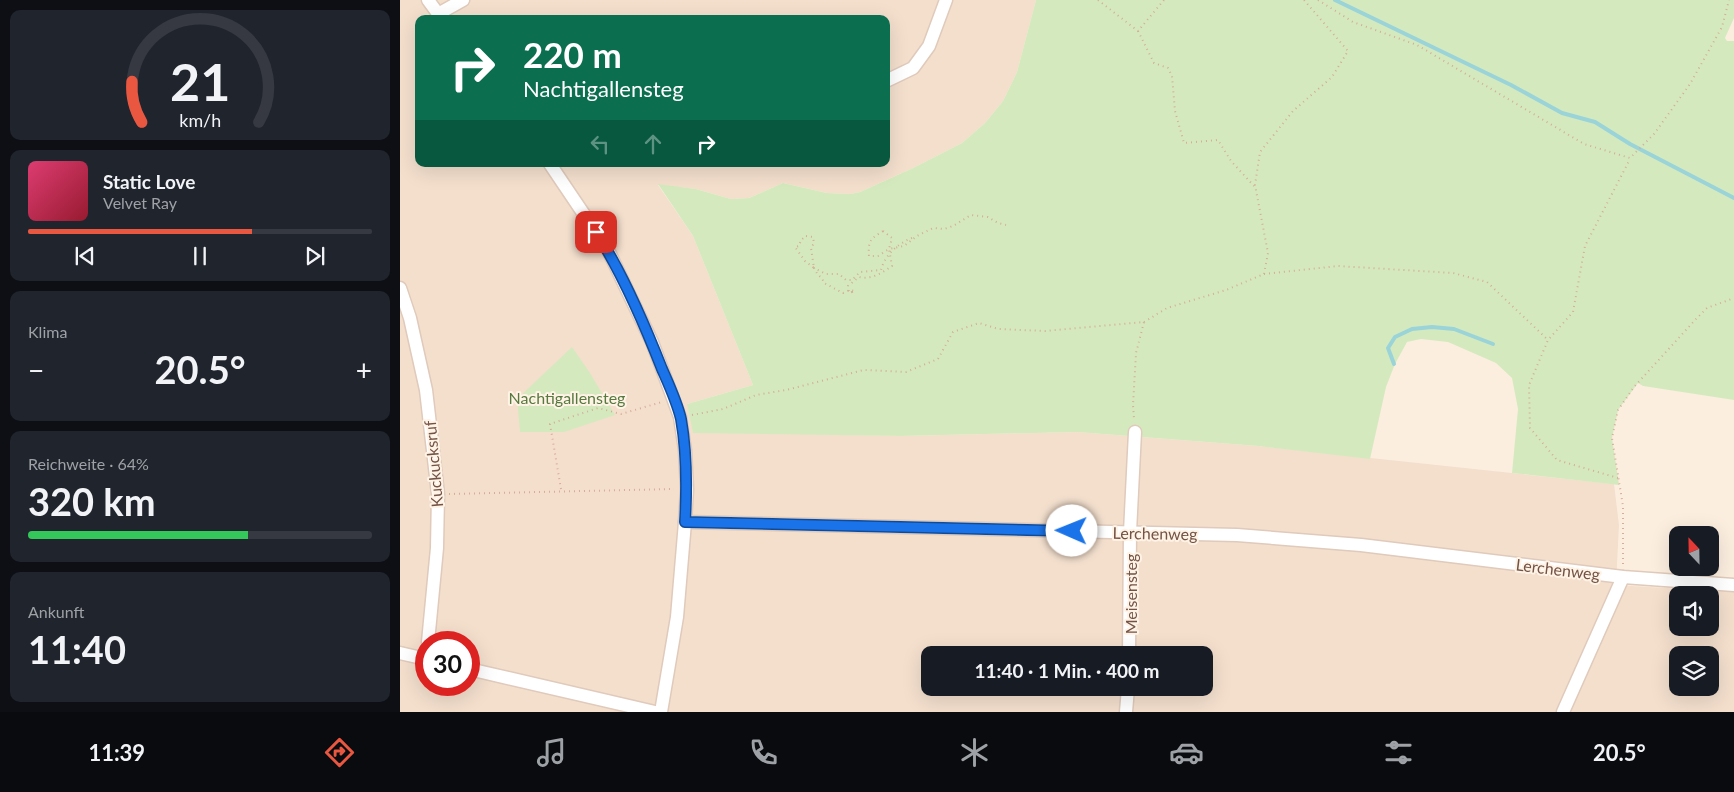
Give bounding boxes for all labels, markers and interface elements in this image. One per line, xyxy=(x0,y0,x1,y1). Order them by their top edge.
text: 220 m xyxy=(523,33,622,75)
icon: right xyxy=(440,35,505,100)
text: 21 xyxy=(170,50,230,112)
text: Nachtigallensteg xyxy=(523,75,684,102)
text: km/h xyxy=(179,109,221,131)
icon: left xyxy=(586,130,614,158)
icon: ahead xyxy=(639,130,667,158)
icon: right xyxy=(692,130,720,158)
text: Static Love xyxy=(103,170,195,193)
text: Velvet Ray xyxy=(103,193,177,212)
pin xyxy=(575,211,617,253)
icon: arrive xyxy=(582,218,610,246)
icon: previous xyxy=(71,242,99,270)
icon: pause xyxy=(186,242,214,270)
icon: next xyxy=(301,242,329,270)
text: Klima xyxy=(28,322,67,341)
text: 20.5° xyxy=(155,346,245,392)
text: − xyxy=(28,353,44,387)
text: + xyxy=(356,353,372,387)
park label: Nachtigallensteg xyxy=(509,388,625,407)
street label: Kuckucksruf xyxy=(420,420,446,508)
text: Reichweite · 64% xyxy=(28,454,149,473)
text: 320 km xyxy=(28,478,156,524)
position arrow xyxy=(1045,504,1097,556)
street label: Lerchenweg xyxy=(1112,523,1198,543)
north arrow xyxy=(1669,526,1719,576)
map controls xyxy=(1669,526,1719,696)
street label: Meisensteg xyxy=(1121,554,1140,634)
street label: Lerchenweg xyxy=(1515,554,1601,584)
button: sound xyxy=(1669,586,1719,636)
text: Ankunft xyxy=(28,602,85,621)
text: 11:40 xyxy=(28,626,126,672)
speed limit sign: 30 xyxy=(415,631,480,696)
button: layers xyxy=(1669,646,1719,696)
text: 11:40 · 1 Min. · 400 m xyxy=(975,659,1159,682)
icon: directions xyxy=(322,735,357,770)
icon: music xyxy=(534,735,569,770)
icon: phone xyxy=(746,735,781,770)
icon: climate xyxy=(957,735,992,770)
icon: car xyxy=(1169,735,1204,770)
icon: filters xyxy=(1381,735,1416,770)
text: 11:39 xyxy=(88,739,145,766)
text: 20.5° xyxy=(1593,739,1646,766)

